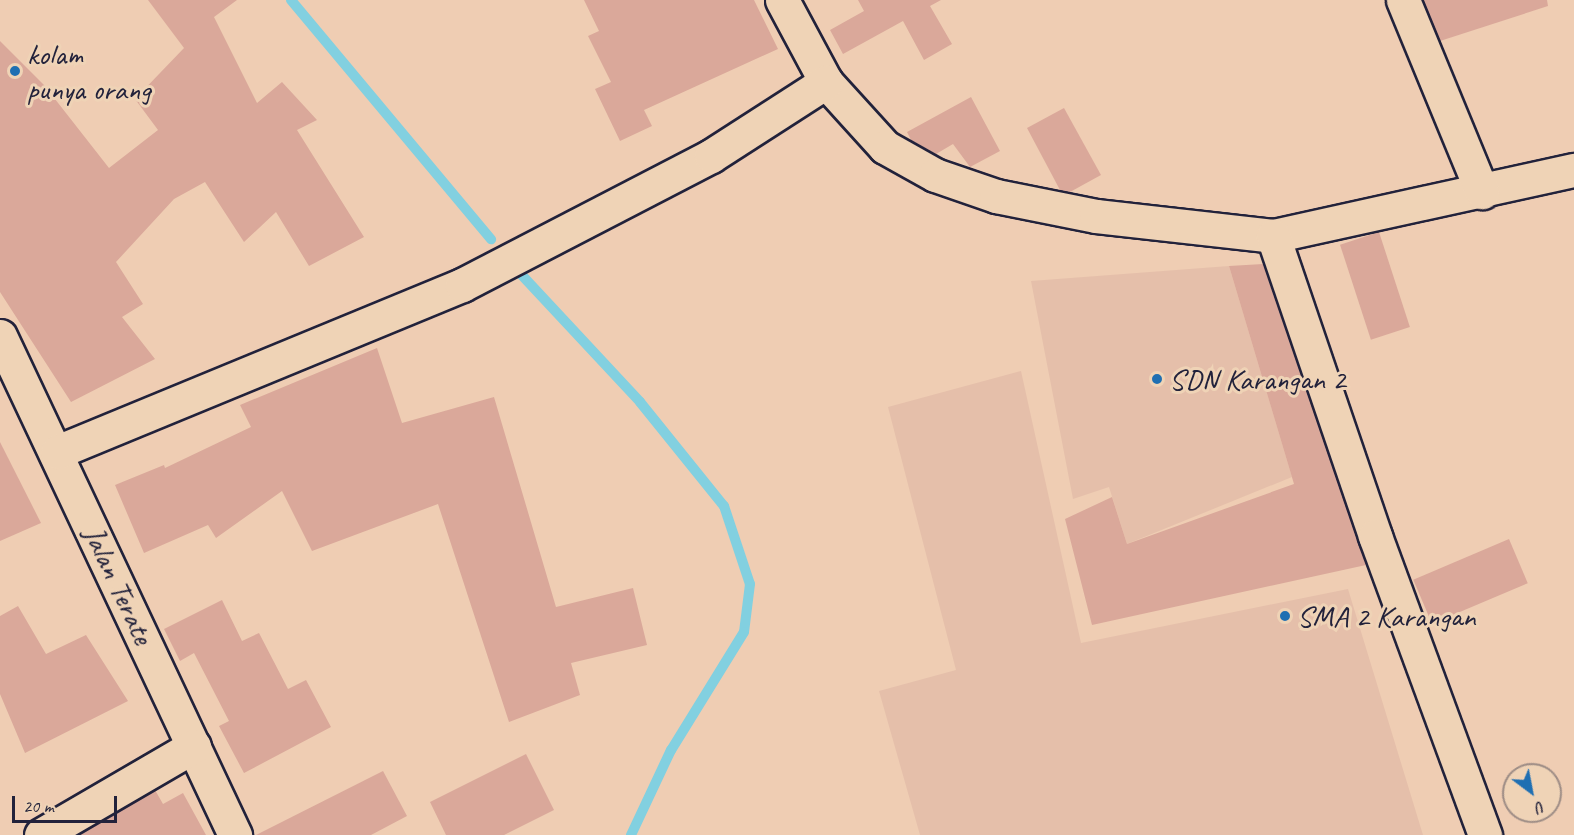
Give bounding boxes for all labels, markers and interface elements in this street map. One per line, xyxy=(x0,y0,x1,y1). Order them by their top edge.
place label: kolam punya orang xyxy=(27,36,150,106)
marker: kolam punya orang xyxy=(8,64,22,78)
place label: SDN Karangan 2 xyxy=(1169,361,1346,397)
marker: SDN Karangan 2 xyxy=(1150,372,1164,386)
street label: Jalan Terate xyxy=(77,522,161,648)
place label: SMA 2 Karangan xyxy=(1297,598,1476,634)
marker: SMA 2 Karangan xyxy=(1278,609,1292,623)
north arrow xyxy=(1502,763,1562,823)
scale bar xyxy=(15,784,120,822)
text: 20 m xyxy=(23,795,54,817)
text: U xyxy=(1532,796,1549,817)

